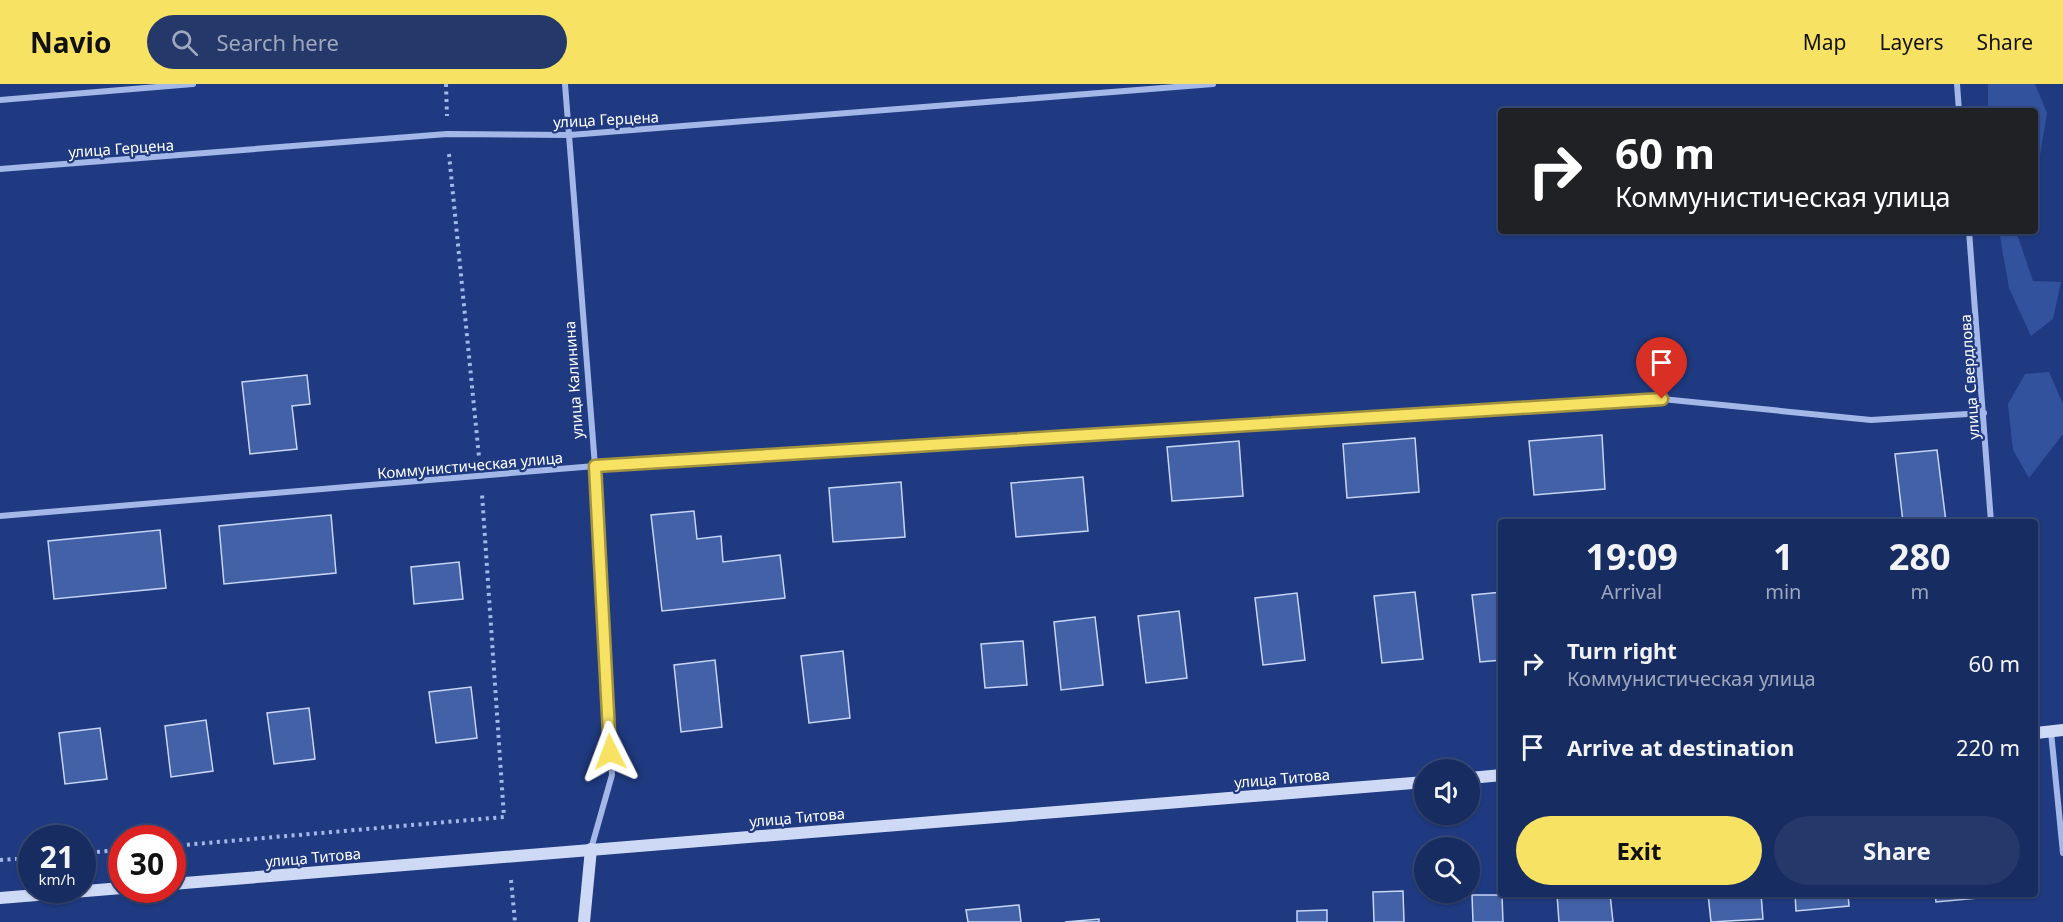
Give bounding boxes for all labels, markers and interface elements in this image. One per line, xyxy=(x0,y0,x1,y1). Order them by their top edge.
search box xyxy=(147,15,567,69)
text: Navio xyxy=(30,23,111,61)
icon: search xyxy=(168,26,201,59)
text: Search here xyxy=(216,27,339,57)
text: Map xyxy=(1803,28,1847,56)
text: Layers xyxy=(1880,28,1944,56)
text: Share xyxy=(1977,28,2033,56)
street label: улица Герцена xyxy=(553,106,659,132)
text: 60 m xyxy=(1615,124,1715,181)
icon: right xyxy=(1516,132,1594,210)
street label: улица Герцена xyxy=(68,134,174,162)
text: Коммунистическая улица xyxy=(1615,178,1951,215)
street label: улица Свердлова xyxy=(1955,314,1983,440)
street label: улица Калинина xyxy=(559,320,587,440)
pin xyxy=(1636,337,1687,399)
icon: arrive xyxy=(1645,346,1678,379)
street label: Коммунистическая улица xyxy=(376,447,564,483)
text: 19:09 xyxy=(1585,532,1678,581)
text: 1 xyxy=(1773,532,1794,581)
text: 280 xyxy=(1889,532,1951,581)
text: Arrival xyxy=(1601,578,1662,605)
text: min xyxy=(1765,578,1801,605)
text: m xyxy=(1910,578,1929,605)
text: Turn right xyxy=(1567,635,1677,665)
icon: right xyxy=(1516,647,1549,680)
text: 60 m xyxy=(1969,648,2020,678)
text: Коммунистическая улица xyxy=(1567,665,1816,692)
position arrow xyxy=(578,720,642,784)
icon: arrive xyxy=(1516,731,1549,764)
text: Arrive at destination xyxy=(1567,732,1794,762)
text: 220 m xyxy=(1956,732,2020,762)
map controls xyxy=(1414,759,1480,903)
button: sound xyxy=(1414,759,1480,825)
street label: улица Титова xyxy=(1233,764,1331,792)
street label: улица Титова xyxy=(748,803,846,831)
button: Exit xyxy=(1516,816,1762,885)
button: Share xyxy=(1774,816,2020,885)
speed limit sign: 30 xyxy=(108,825,186,903)
text: 21 xyxy=(40,836,74,877)
button: search xyxy=(1414,837,1480,903)
street label: улица Титова xyxy=(264,843,362,871)
text: km/h xyxy=(39,869,75,889)

